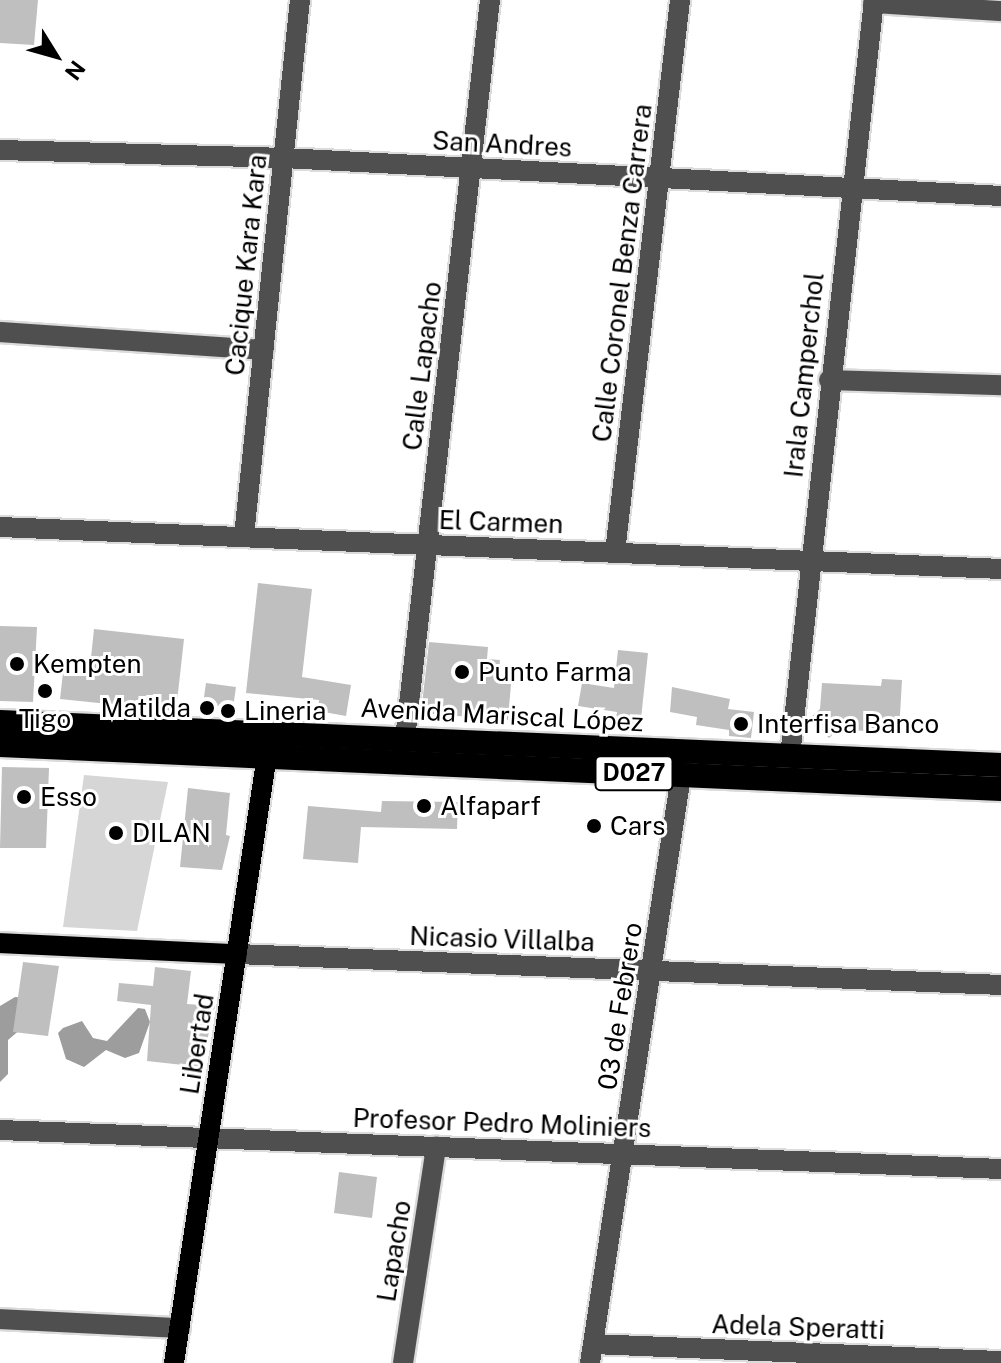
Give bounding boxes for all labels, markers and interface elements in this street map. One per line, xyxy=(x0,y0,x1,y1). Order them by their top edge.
north arrow xyxy=(16,16,96,96)
text: N xyxy=(60,56,91,85)
street label: Calle Coronel Benza Carrera xyxy=(586,102,658,444)
street label: San Andres xyxy=(431,125,573,163)
street label: Cacique Kara Kara xyxy=(219,153,273,377)
street label: Irala Camperchol xyxy=(778,271,830,479)
street label: Calle Lapacho xyxy=(396,280,448,452)
street label: El Carmen xyxy=(438,504,564,540)
place label: Kempten xyxy=(33,648,142,680)
marker: Kempten xyxy=(8,655,26,673)
place label: Punto Farma xyxy=(478,656,632,688)
marker: Punto Farma xyxy=(453,663,471,681)
marker: Tigo xyxy=(36,682,54,700)
place label: Matilda xyxy=(100,692,191,724)
street label: Avenida Mariscal López xyxy=(360,692,644,738)
place label: Lineria xyxy=(244,695,326,727)
marker: Matilda xyxy=(198,699,216,717)
marker: Lineria xyxy=(219,702,237,720)
place label: Tigo xyxy=(19,703,71,735)
place label: Interfisa Banco xyxy=(757,708,939,740)
marker: Interfisa Banco xyxy=(732,715,750,733)
road number: D027 xyxy=(594,753,674,793)
place label: Esso xyxy=(40,781,97,813)
marker: Esso xyxy=(15,788,33,806)
place label: Alfaparf xyxy=(440,790,541,822)
marker: Alfaparf xyxy=(415,797,433,815)
place label: Cars xyxy=(610,810,665,842)
place label: DILAN xyxy=(132,817,211,849)
marker: Cars xyxy=(585,817,603,835)
marker: DILAN xyxy=(107,824,125,842)
street label: Nicasio Villalba xyxy=(408,920,596,958)
street label: 03 de Febrero xyxy=(591,920,649,1092)
street label: Libertad xyxy=(174,991,220,1097)
street label: Profesor Pedro Moliniers xyxy=(352,1102,652,1144)
street label: Lapacho xyxy=(371,1198,417,1304)
street label: Adela Speratti xyxy=(711,1308,885,1346)

